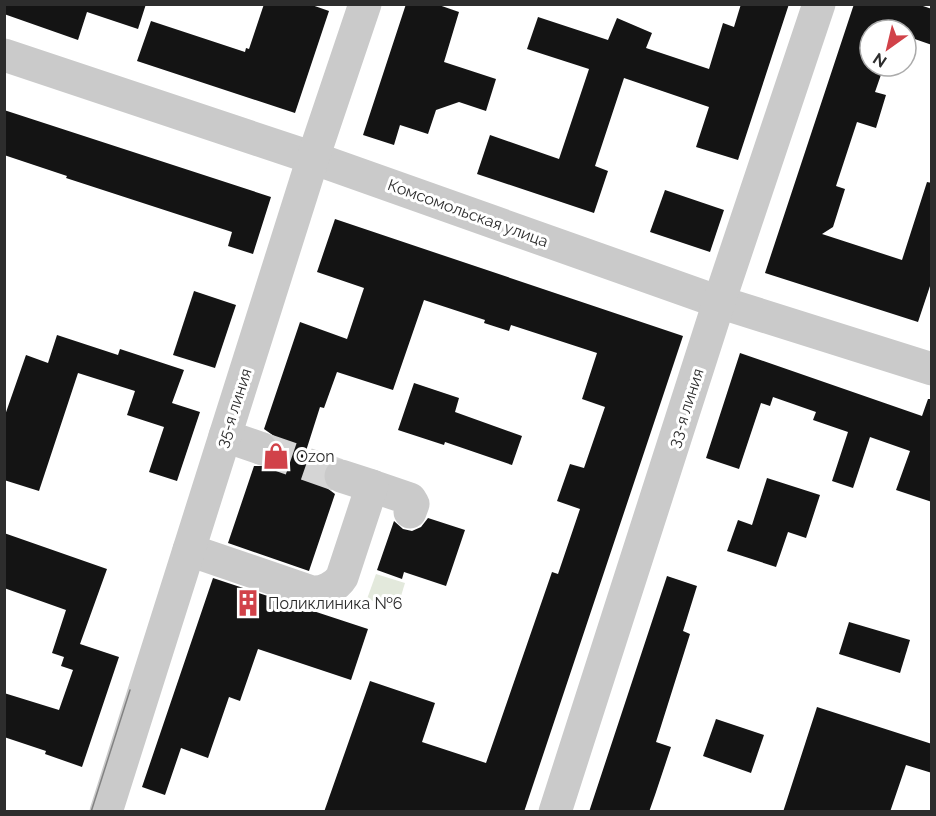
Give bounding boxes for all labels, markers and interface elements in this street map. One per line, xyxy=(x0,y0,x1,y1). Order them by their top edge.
north arrow xyxy=(858,18,918,78)
text: N xyxy=(870,49,890,71)
street label: Комсомольская улица xyxy=(385,175,551,251)
street label: 35-я линия xyxy=(212,366,256,450)
street label: 33-я линия xyxy=(664,366,708,450)
shop icon: Ozon xyxy=(261,441,291,471)
place label: Ozon xyxy=(296,447,335,466)
building icon: Поликлиника №6 xyxy=(233,588,263,618)
place label: Поликлиника №6 xyxy=(268,594,402,613)

